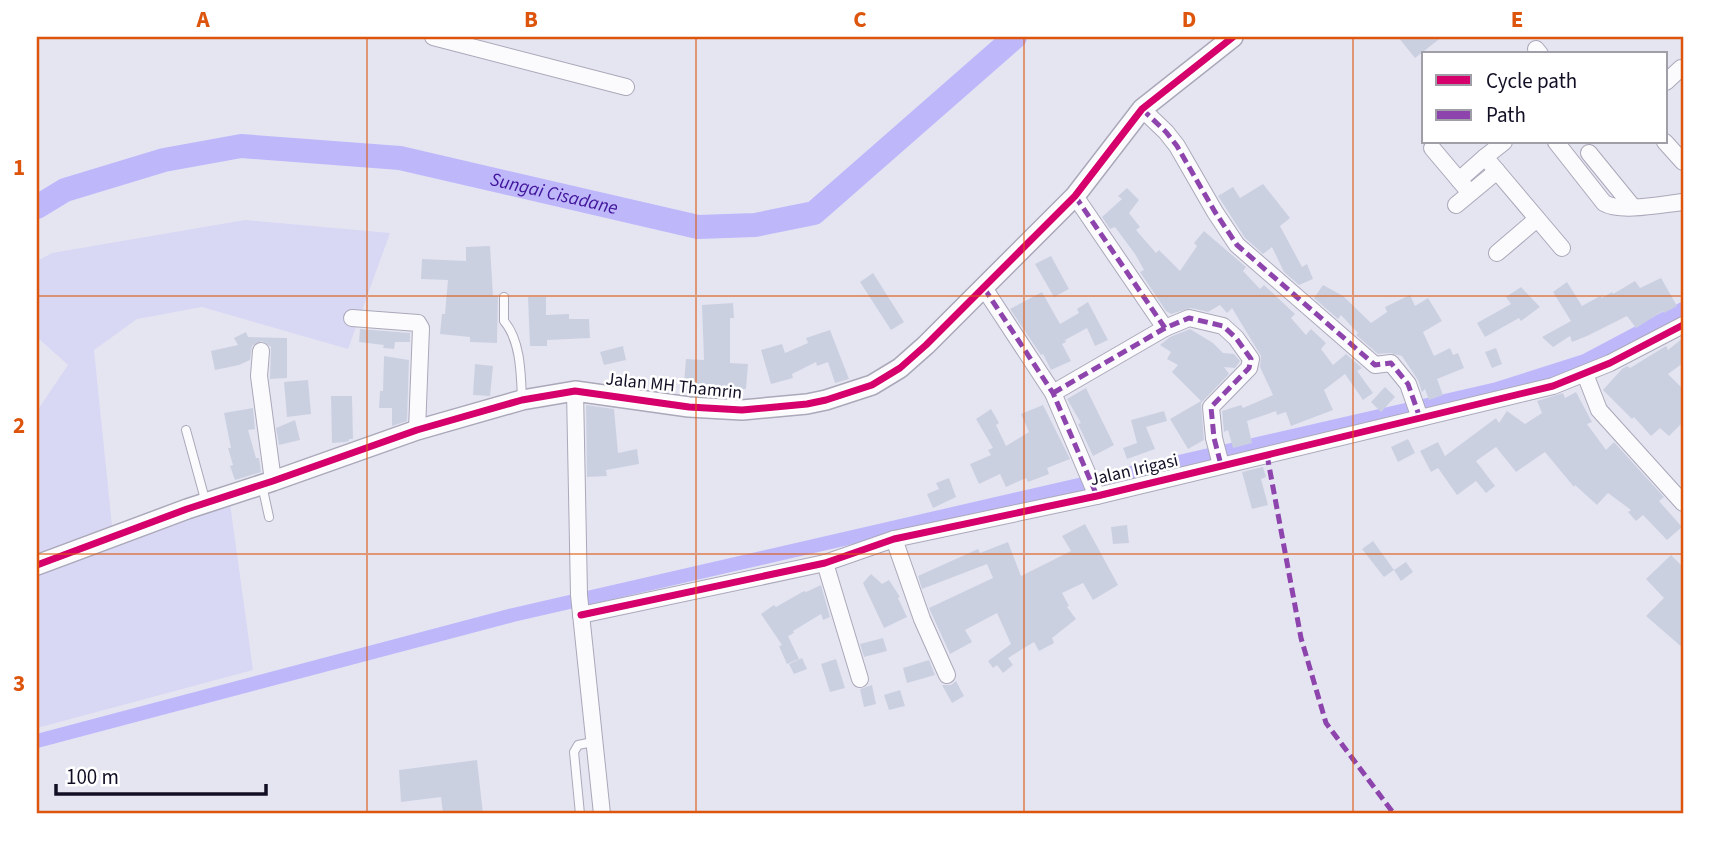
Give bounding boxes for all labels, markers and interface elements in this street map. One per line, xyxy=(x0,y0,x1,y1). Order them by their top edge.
text: A xyxy=(195,3,210,36)
text: B xyxy=(524,3,538,36)
text: C xyxy=(853,3,867,36)
text: D xyxy=(1182,3,1196,36)
text: E xyxy=(1511,3,1523,36)
legend xyxy=(1422,52,1668,144)
text: Cycle path xyxy=(1486,66,1577,96)
text: Path xyxy=(1486,100,1526,130)
text: 1 xyxy=(13,151,25,184)
water label: Sungai Cisadane xyxy=(487,166,621,222)
street label: Jalan MH Thamrin xyxy=(604,366,744,406)
text: 2 xyxy=(13,409,25,442)
street label: Jalan Irigasi xyxy=(1087,448,1181,492)
text: 3 xyxy=(13,667,25,700)
scale bar xyxy=(56,753,266,797)
text: 100 m xyxy=(66,762,119,792)

